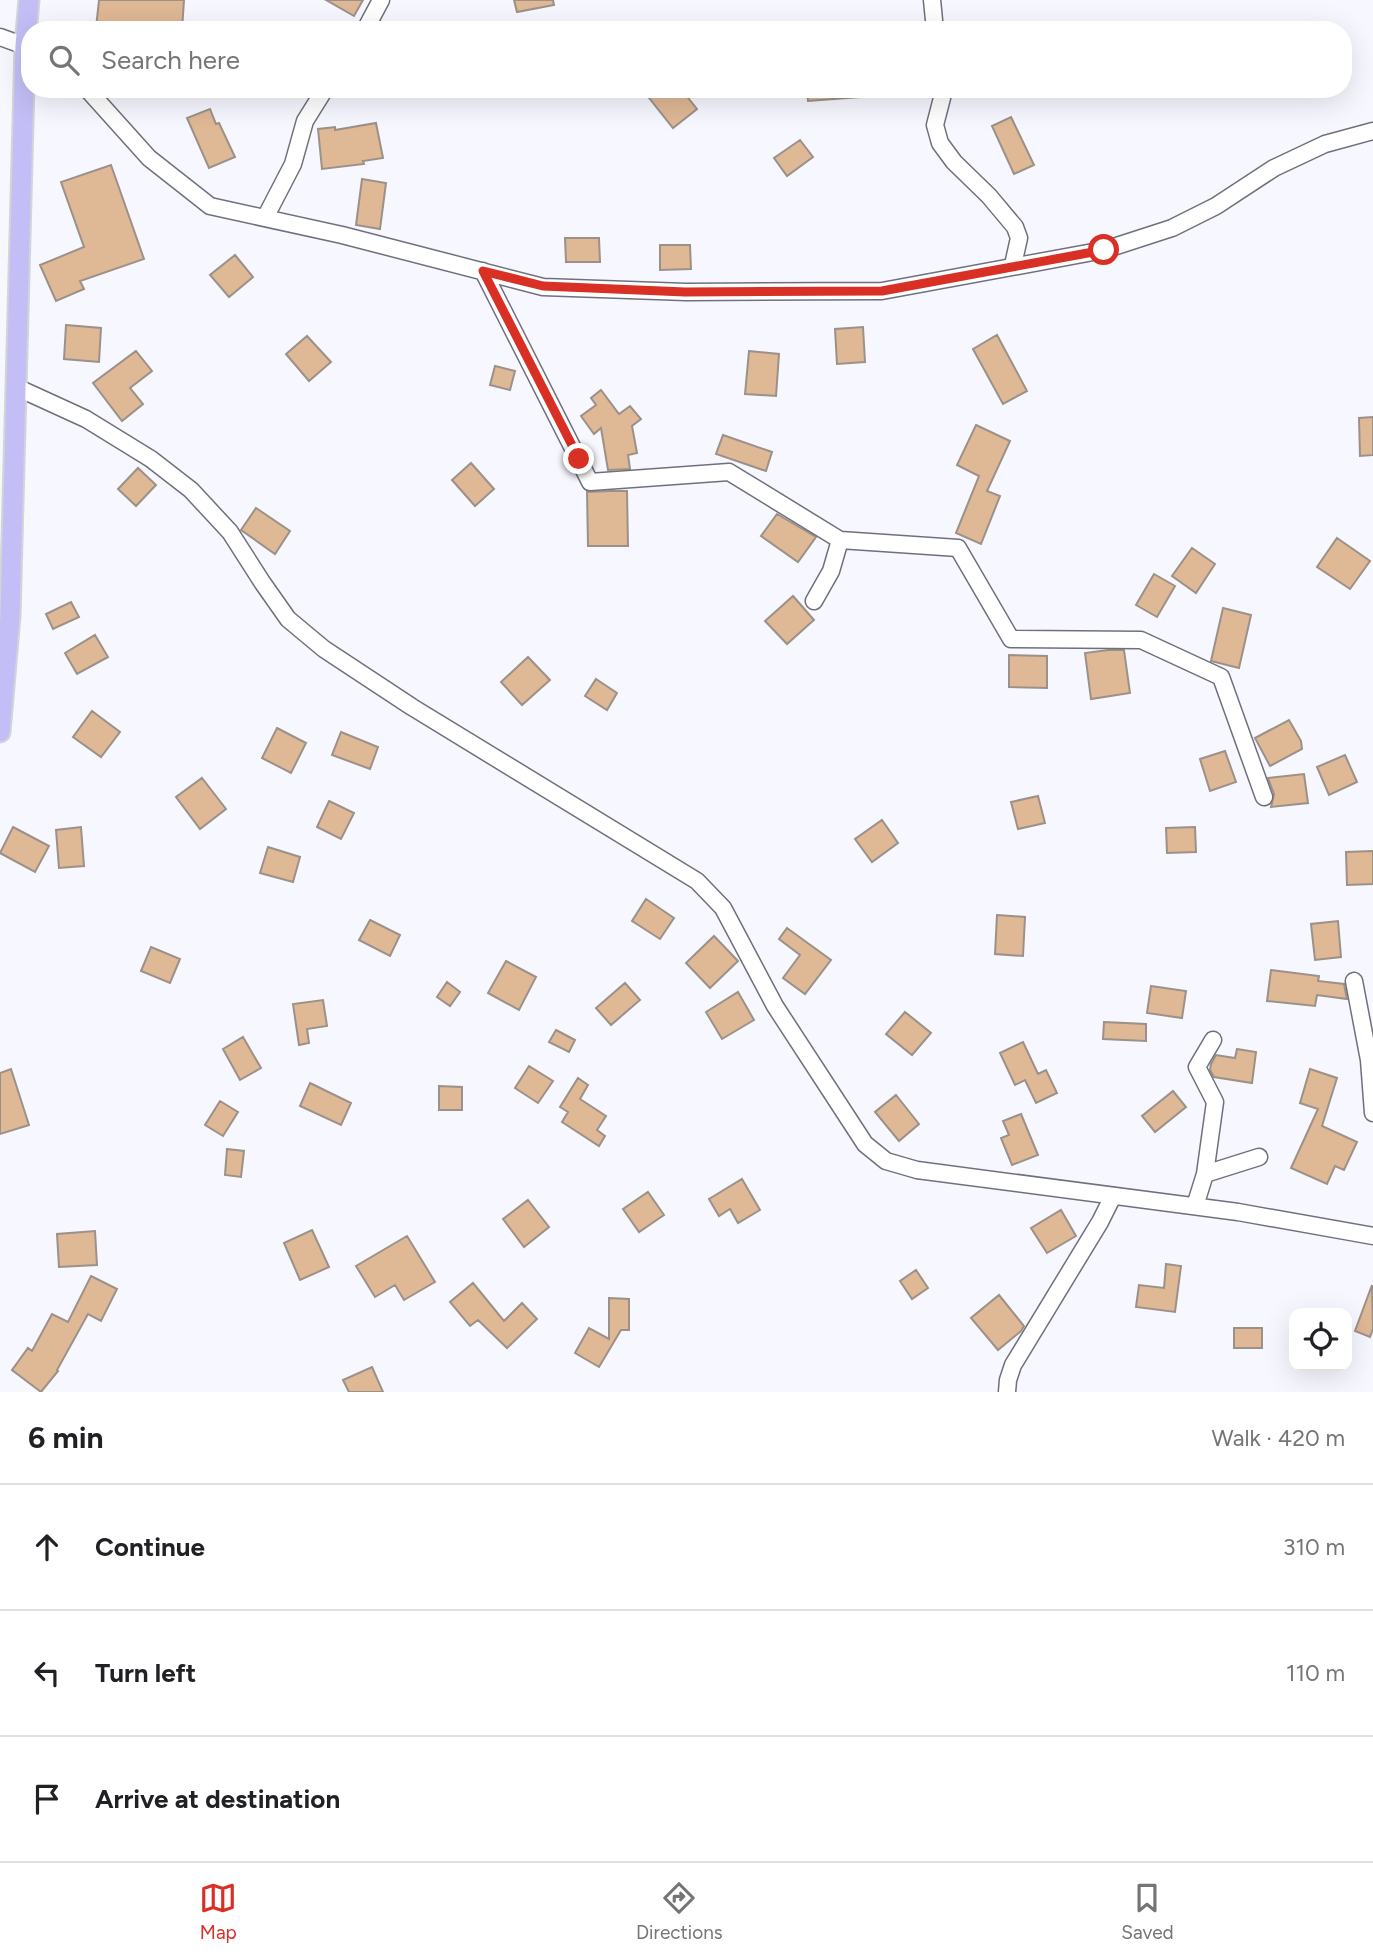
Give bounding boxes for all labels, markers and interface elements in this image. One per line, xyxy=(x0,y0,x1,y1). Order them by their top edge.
search box xyxy=(21,21,1352,98)
icon: search xyxy=(45,41,83,79)
text: Search here xyxy=(101,44,240,76)
route start xyxy=(1088,234,1119,265)
route end xyxy=(563,443,594,474)
map controls xyxy=(1289,1308,1352,1371)
button: locate xyxy=(1289,1308,1352,1371)
text: 6 min xyxy=(28,1419,104,1456)
text: Walk · 420 m xyxy=(1212,1424,1345,1452)
icon: ahead xyxy=(28,1528,66,1566)
text: Continue xyxy=(95,1531,205,1563)
text: 310 m xyxy=(1283,1533,1345,1561)
icon: left xyxy=(28,1654,66,1692)
text: Turn left xyxy=(95,1657,196,1689)
text: 110 m xyxy=(1286,1659,1345,1687)
icon: arrive xyxy=(28,1780,66,1818)
text: Arrive at destination xyxy=(95,1783,340,1815)
tab: Map xyxy=(199,1879,237,1944)
tab: Directions xyxy=(636,1879,723,1944)
tab: Saved xyxy=(1121,1879,1174,1944)

